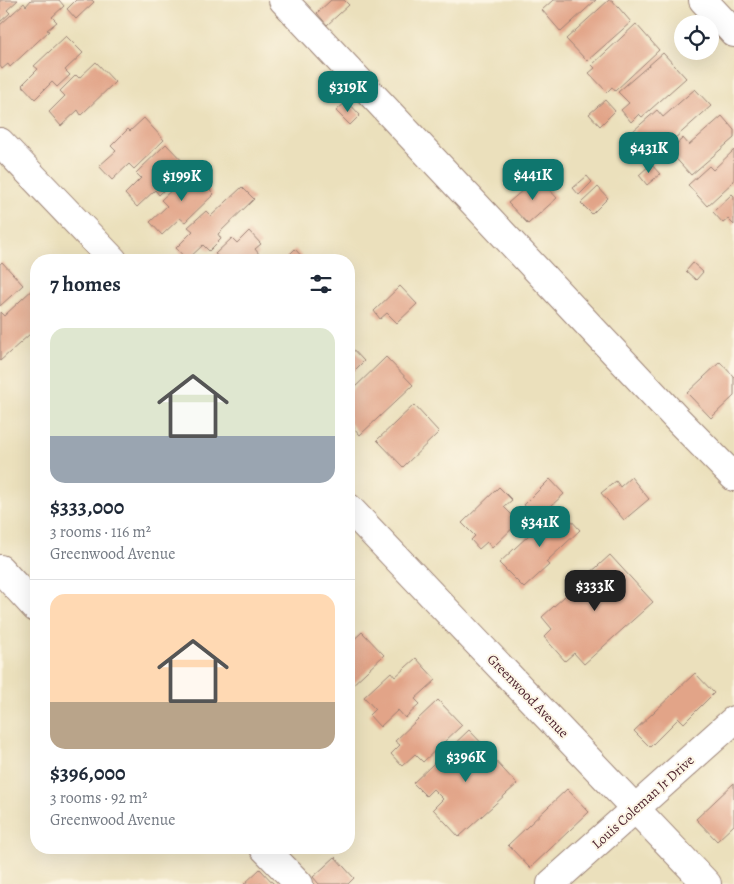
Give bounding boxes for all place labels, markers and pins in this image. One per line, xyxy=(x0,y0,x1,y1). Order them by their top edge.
pin: $319K xyxy=(313,70,383,113)
pin: $431K xyxy=(614,132,684,174)
pin: $441K xyxy=(498,158,568,201)
pin: $199K xyxy=(147,160,217,202)
pin: $341K xyxy=(505,506,575,548)
pin: $333K xyxy=(560,570,630,612)
pin: $396K xyxy=(431,740,501,783)

